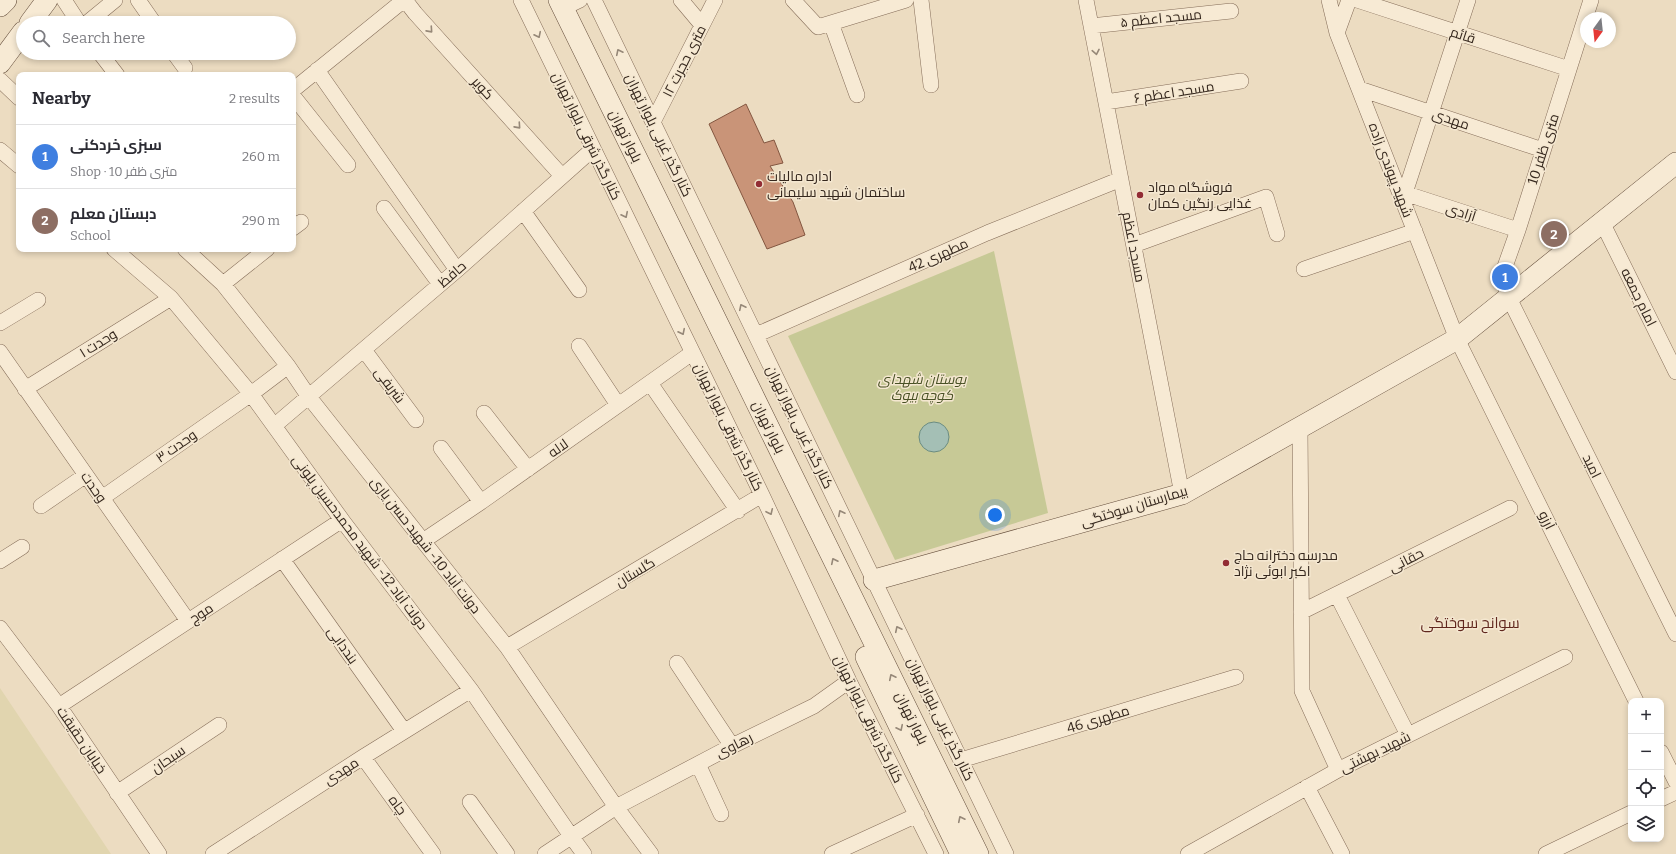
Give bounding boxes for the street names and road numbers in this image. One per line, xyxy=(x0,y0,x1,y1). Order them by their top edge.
street label: مسجد اعظم ۵ xyxy=(1119,6,1203,32)
street label: ۱۲ متری حجرت xyxy=(659,22,710,100)
street label: قائم xyxy=(1448,23,1478,48)
street label: کنار گذر شرقی بلوار تهران xyxy=(548,70,625,203)
street label: کنار گذر غربی بلوار تهران xyxy=(622,71,696,199)
street label: کویر xyxy=(467,73,497,103)
street label: مسجد اعظم ۶ xyxy=(1133,78,1216,108)
street label: مهدی xyxy=(1430,105,1472,134)
street label: بلوار تهران xyxy=(606,107,646,165)
street label: 10 متری ظفر xyxy=(1524,111,1563,187)
street label: شهید پیوندی زاده xyxy=(1364,120,1416,220)
street label: آزادی xyxy=(1444,200,1478,225)
street label: مسجد اعظم xyxy=(1117,210,1149,284)
street label: مطهری 42 xyxy=(905,235,971,276)
street label: حافظ xyxy=(435,258,470,291)
street label: امام جمعه xyxy=(1616,265,1660,330)
street label: وحدت ۱ xyxy=(76,325,120,362)
street label: کنار گذر شرقی بلوار تهران xyxy=(691,360,767,494)
street label: کنار گذر غربی بلوار تهران xyxy=(762,363,837,492)
street label: شریفی xyxy=(371,364,409,407)
street label: بلوار تهران xyxy=(749,398,789,456)
street label: وحدت ۳ xyxy=(152,426,200,467)
street label: لاله xyxy=(545,435,572,461)
street label: دولت آباد 12- شهید محمدحسین پلونی xyxy=(287,452,431,634)
street label: امید xyxy=(1579,452,1605,481)
street label: وحدت xyxy=(77,469,110,506)
street label: دولت آباد 10- شهید حسن یاری xyxy=(367,473,484,617)
street label: بیمارستان سوختگی xyxy=(1079,482,1190,531)
street label: آرزو xyxy=(1535,508,1558,533)
street label: حقانی xyxy=(1386,544,1427,576)
street label: گلستان xyxy=(612,554,658,591)
street label: موج xyxy=(186,599,216,627)
street label: بنددابی xyxy=(324,623,362,667)
street label: کنار گذر شرقی بلوار تهران xyxy=(830,653,907,786)
street label: کنار گذر غربی بلوار تهران xyxy=(903,655,978,784)
street label: بلوار تهران xyxy=(891,689,932,747)
street label: مطهری 46 xyxy=(1065,702,1132,737)
street label: خیابان حقیقت xyxy=(53,704,110,777)
street label: شهید بهشتی xyxy=(1337,728,1413,777)
street label: رهاوی xyxy=(713,729,756,762)
street label: سبحان xyxy=(148,742,189,777)
street label: مهدی xyxy=(321,754,362,789)
street label: چاه xyxy=(384,792,410,819)

